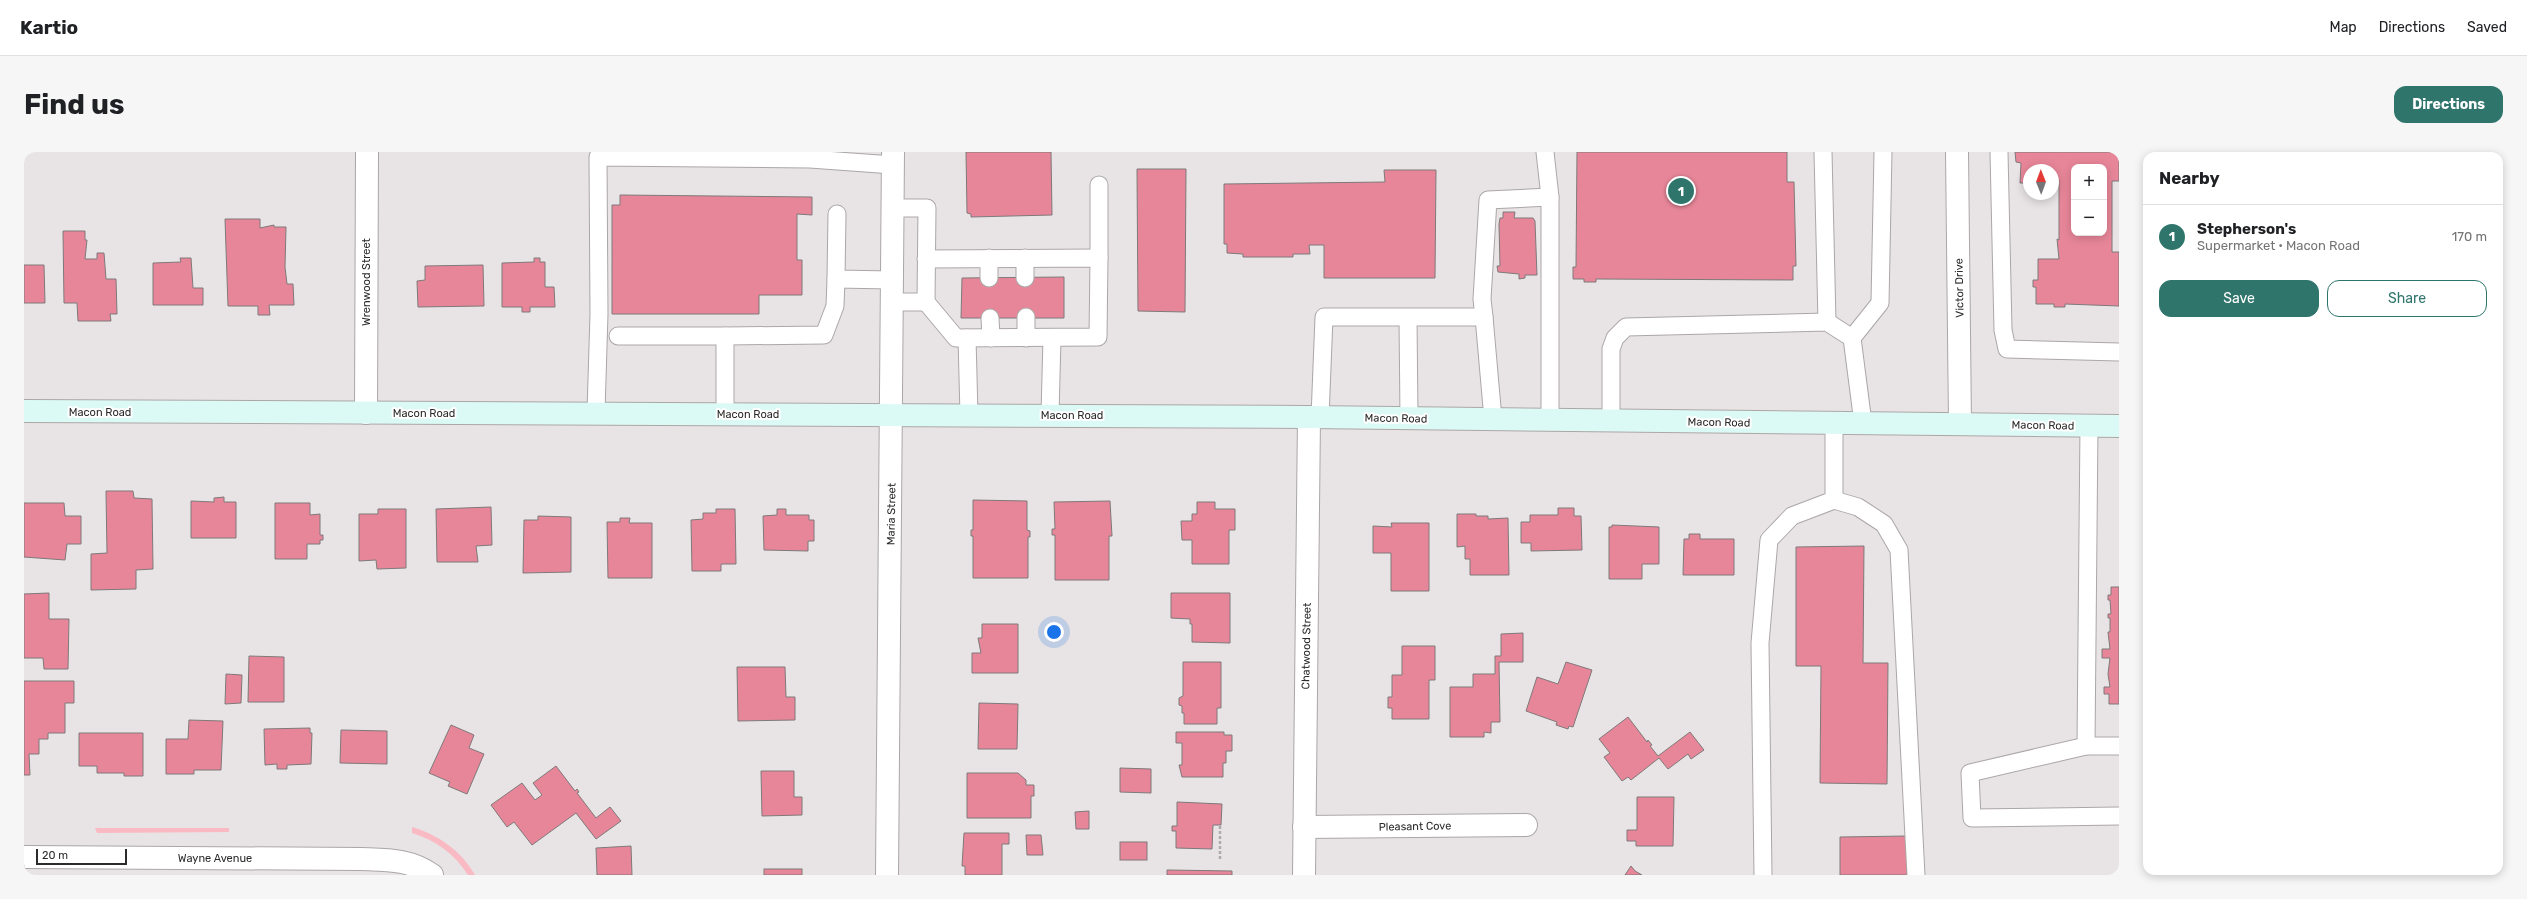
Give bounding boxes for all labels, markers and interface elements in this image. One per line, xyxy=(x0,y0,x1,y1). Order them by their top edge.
text: Kartio xyxy=(20,16,78,39)
text: Map xyxy=(2330,19,2357,36)
text: Directions xyxy=(2379,19,2445,36)
text: Saved xyxy=(2467,19,2507,36)
button: Directions xyxy=(2394,86,2503,123)
text: Find us xyxy=(24,88,124,121)
north arrow xyxy=(2023,164,2059,200)
map controls xyxy=(2071,164,2107,236)
button: + xyxy=(2071,164,2107,200)
text: Nearby xyxy=(2159,168,2220,188)
pin: 1 xyxy=(1668,176,1694,206)
button: − xyxy=(2071,200,2107,236)
text: Stepherson's xyxy=(2197,220,2296,238)
text: 1 xyxy=(2169,229,2175,244)
text: 170 m xyxy=(2452,229,2487,244)
street label: Wrenwood Street xyxy=(360,237,373,326)
text: Supermarket · Macon Road xyxy=(2197,238,2360,253)
street label: Victor Drive xyxy=(1952,258,1967,318)
button: Save xyxy=(2159,280,2319,317)
button: Share xyxy=(2327,280,2487,317)
street label: Macon Road xyxy=(69,406,131,419)
street label: Macon Road xyxy=(393,407,455,420)
street label: Macon Road xyxy=(717,408,779,421)
street label: Macon Road xyxy=(1041,409,1103,422)
street label: Macon Road xyxy=(1365,411,1427,426)
street label: Macon Road xyxy=(1688,415,1750,430)
street label: Macon Road xyxy=(2012,418,2074,433)
street label: Maria Street xyxy=(884,482,899,545)
street label: Chatwood Street xyxy=(1299,602,1314,689)
your location xyxy=(1044,622,1064,642)
street label: Pleasant Cove xyxy=(1379,819,1451,834)
scale bar xyxy=(36,847,127,866)
text: 20 m xyxy=(42,849,68,862)
street label: Wayne Avenue xyxy=(178,852,252,865)

